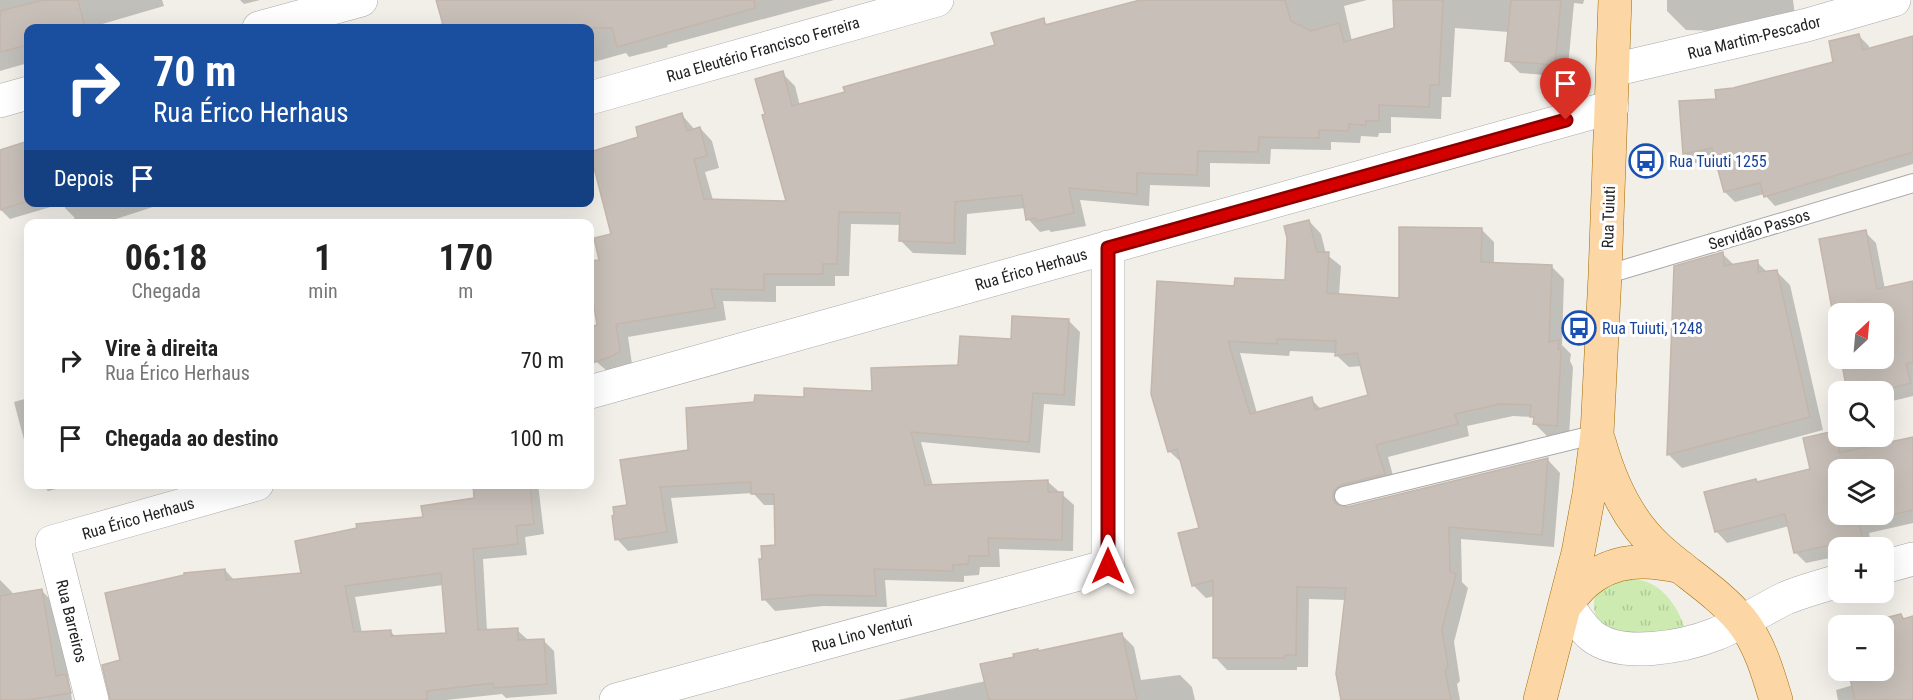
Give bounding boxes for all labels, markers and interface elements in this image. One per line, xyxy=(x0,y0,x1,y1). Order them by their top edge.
street label: Rua Martim-Pescador xyxy=(1686,12,1823,63)
street label: Rua Eleutério Francisco Ferreira xyxy=(664,13,862,86)
text: 70 m xyxy=(153,47,236,96)
icon: right xyxy=(54,48,132,126)
pin xyxy=(1540,58,1591,120)
icon: arrive xyxy=(1549,67,1582,100)
text: Rua Érico Herhaus xyxy=(153,97,349,129)
bus stop icon: Rua Tuiuti 1255 xyxy=(1628,143,1664,179)
place label: Rua Tuiuti 1255 xyxy=(1669,152,1767,171)
icon: arrive xyxy=(126,162,159,195)
text: Depois xyxy=(54,166,114,191)
street label: Rua Tuiuti xyxy=(1598,186,1619,249)
street label: Servidão Passos xyxy=(1706,205,1812,254)
text: 06:18 xyxy=(125,237,207,279)
text: 1 xyxy=(314,237,332,279)
text: 170 xyxy=(439,237,493,279)
street label: Rua Érico Herhaus xyxy=(973,244,1089,295)
text: Chegada xyxy=(132,279,201,303)
text: min xyxy=(308,279,338,303)
text: m xyxy=(458,279,473,303)
north arrow xyxy=(1828,303,1894,369)
map controls xyxy=(1828,303,1894,681)
bus stop icon: Rua Tuiuti, 1248 xyxy=(1561,310,1597,346)
place label: Rua Tuiuti, 1248 xyxy=(1602,319,1703,338)
text: Vire à direita xyxy=(105,336,218,361)
icon: right xyxy=(54,344,87,377)
text: 70 m xyxy=(521,348,564,373)
text: Rua Érico Herhaus xyxy=(105,361,250,385)
button: search xyxy=(1828,381,1894,447)
icon: arrive xyxy=(54,422,87,455)
text: Chegada ao destino xyxy=(105,426,279,451)
text: 100 m xyxy=(510,426,564,451)
button: layers xyxy=(1828,459,1894,525)
street label: Rua Érico Herhaus xyxy=(80,493,196,544)
position arrow xyxy=(1076,534,1140,598)
button: + xyxy=(1828,537,1894,603)
street label: Rua Barreiros xyxy=(52,578,91,665)
street label: Rua Lino Venturi xyxy=(810,611,914,656)
button: − xyxy=(1828,615,1894,681)

